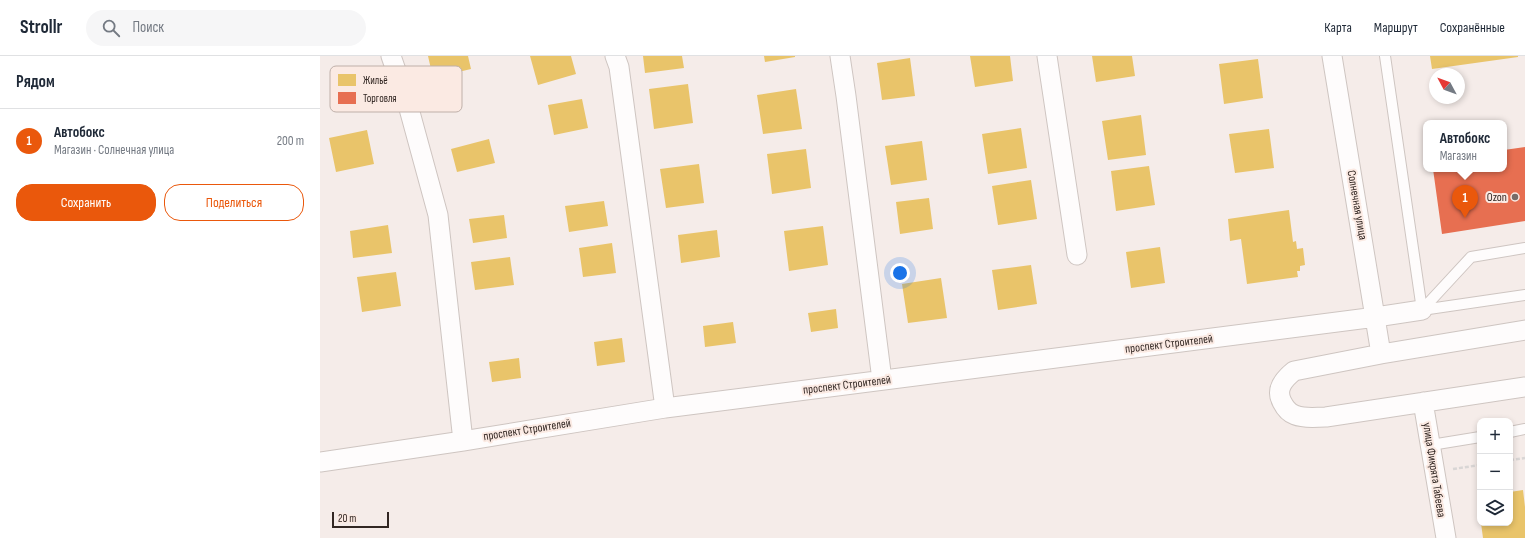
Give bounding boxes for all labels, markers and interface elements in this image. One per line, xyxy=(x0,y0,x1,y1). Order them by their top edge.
search box xyxy=(86,10,366,46)
text: Strollr xyxy=(20,16,62,39)
icon: search xyxy=(100,17,122,39)
text: Поиск xyxy=(132,18,164,37)
text: Карта xyxy=(1324,19,1352,36)
text: Маршрут xyxy=(1374,19,1418,36)
text: Сохранённые xyxy=(1440,19,1505,36)
legend xyxy=(330,66,462,112)
north arrow xyxy=(1429,68,1465,104)
text: Рядом xyxy=(16,72,55,92)
text: Жильё xyxy=(363,74,388,87)
text: Торговля xyxy=(363,92,397,105)
popup xyxy=(1423,120,1507,172)
text: Автобокс xyxy=(54,123,105,142)
text: Автобокс xyxy=(1440,129,1490,148)
text: 1 xyxy=(26,133,32,149)
text: 200 m xyxy=(277,133,304,149)
text: Магазин · Солнечная улица xyxy=(54,142,174,158)
text: Магазин xyxy=(1440,148,1477,164)
street label: Солнечная улица xyxy=(1344,169,1371,241)
button: Сохранить xyxy=(16,184,156,221)
button: Поделиться xyxy=(164,184,304,221)
pin: 1 xyxy=(1452,185,1478,218)
place label: Ozon xyxy=(1487,190,1507,205)
marker: Ozon xyxy=(1510,192,1520,202)
your location xyxy=(890,263,910,283)
street label: проспект Строителей xyxy=(1124,331,1214,357)
street label: проспект Строителей xyxy=(802,372,892,398)
street label: проспект Строителей xyxy=(482,416,572,444)
map controls xyxy=(1477,418,1513,526)
button: + xyxy=(1477,418,1513,454)
street label: улица Фикрята Табеева xyxy=(1419,422,1449,519)
button: − xyxy=(1477,454,1513,490)
button: layers xyxy=(1477,490,1513,526)
scale bar xyxy=(332,510,389,529)
text: 20 m xyxy=(338,512,356,525)

